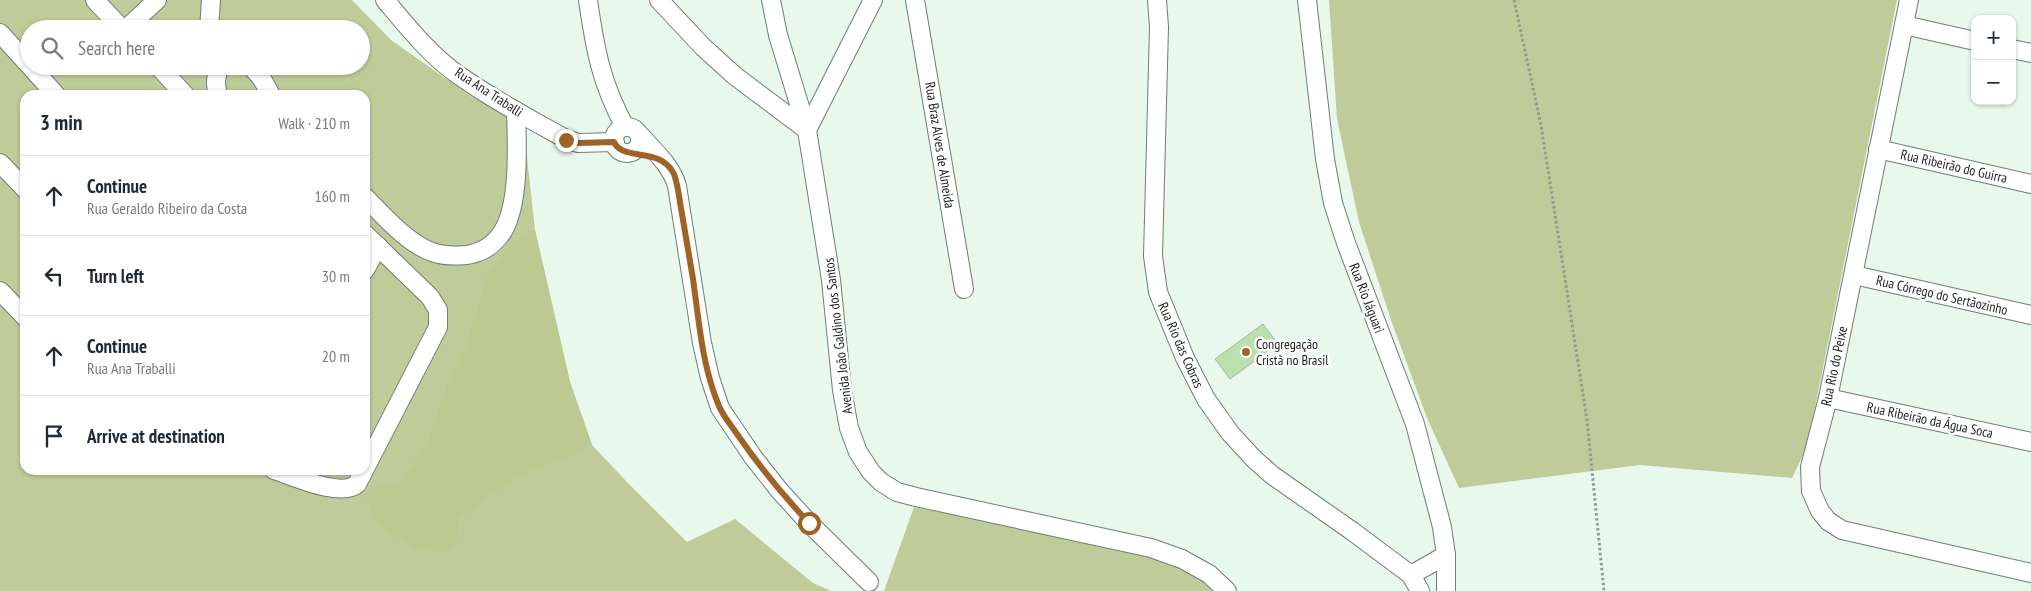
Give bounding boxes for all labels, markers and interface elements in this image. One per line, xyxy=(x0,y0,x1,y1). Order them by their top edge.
map controls xyxy=(1971,15,2016,105)
button: + xyxy=(1971,15,2016,60)
search box xyxy=(20,20,370,75)
icon: search xyxy=(38,34,66,62)
text: Search here xyxy=(78,36,155,60)
button: − xyxy=(1971,60,2016,105)
street label: Rua Ana Traballi xyxy=(452,63,526,121)
street label: Rua Braz Alves de Almeida xyxy=(921,81,959,209)
text: 3 min xyxy=(40,109,82,136)
text: Walk · 210 m xyxy=(278,113,350,133)
route end xyxy=(555,129,578,152)
street label: Rua Ribeirão do Guirra xyxy=(1899,145,2009,187)
text: Continue xyxy=(87,174,147,198)
icon: ahead xyxy=(40,182,68,210)
text: 160 m xyxy=(315,186,350,206)
text: Rua Geraldo Ribeiro da Costa xyxy=(87,198,247,218)
street label: Avenida João Galdino dos Santos xyxy=(819,257,857,415)
street label: Rua Rio Jáguari xyxy=(1345,260,1389,336)
icon: left xyxy=(40,262,68,290)
text: Turn left xyxy=(87,264,144,288)
text: 30 m xyxy=(322,266,350,286)
street label: Rua Córrego do Sertãozinho xyxy=(1874,271,2010,319)
street label: Rua Rio das Cobras xyxy=(1154,299,1208,391)
street label: Rua Rio do Peixe xyxy=(1817,324,1851,408)
text: Continue xyxy=(87,334,147,358)
place label: Congregação Cristã no Brasil xyxy=(1256,335,1329,369)
icon: ahead xyxy=(40,342,68,370)
text: 20 m xyxy=(322,346,350,366)
marker: Congregação Cristã no Brasil xyxy=(1240,346,1252,358)
text: Rua Ana Traballi xyxy=(87,358,176,378)
street label: Rua Ribeirão da Água Soca xyxy=(1865,398,1995,442)
icon: arrive xyxy=(40,422,68,450)
text: Arrive at destination xyxy=(87,424,225,448)
route start xyxy=(798,512,821,535)

